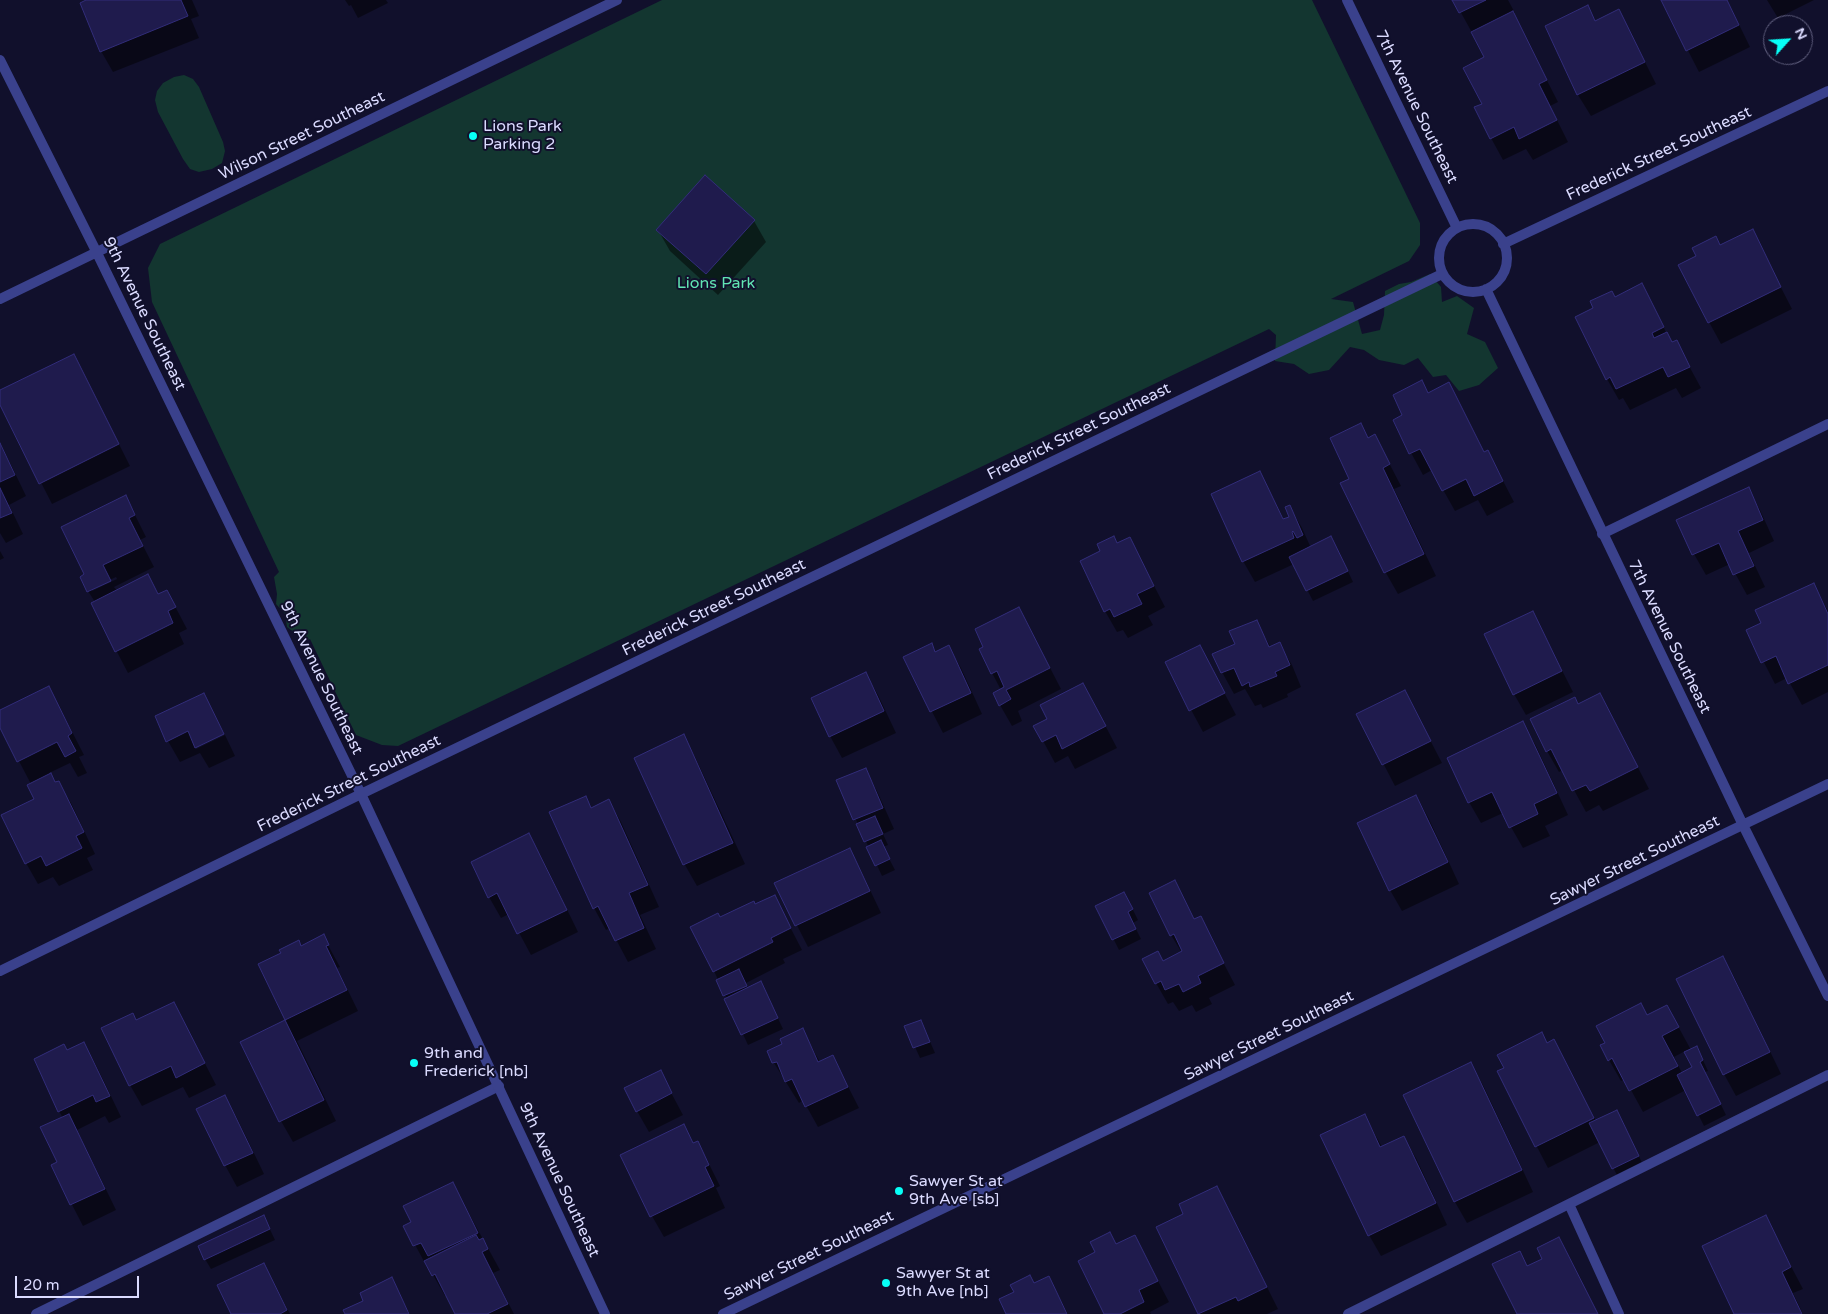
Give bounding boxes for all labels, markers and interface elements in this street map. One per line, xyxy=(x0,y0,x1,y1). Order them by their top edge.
north arrow xyxy=(1763,15,1813,65)
text: N xyxy=(1791,25,1811,42)
street label: 7th Avenue Southeast xyxy=(1370,27,1462,187)
street label: Wilson Street Southeast xyxy=(216,87,388,185)
street label: Frederick Street Southeast xyxy=(1564,103,1754,205)
place label: Lions Park Parking 2 xyxy=(483,117,562,155)
marker: Lions Park Parking 2 xyxy=(467,130,479,142)
street label: 9th Avenue Southeast xyxy=(98,234,190,394)
park label: Lions Park xyxy=(677,274,755,294)
street label: Frederick Street Southeast xyxy=(984,379,1174,485)
street label: Frederick Street Southeast xyxy=(619,555,809,661)
street label: 7th Avenue Southeast xyxy=(1623,557,1715,717)
street label: 9th Avenue Southeast xyxy=(275,598,367,758)
street label: Frederick Street Southeast xyxy=(254,731,444,837)
street label: Sawyer Street Southeast xyxy=(1547,812,1723,910)
street label: Sawyer Street Southeast xyxy=(1181,987,1357,1085)
place label: 9th and Frederick [nb] xyxy=(424,1044,528,1082)
marker: 9th and Frederick [nb] xyxy=(408,1057,420,1069)
street label: 9th Avenue Southeast xyxy=(515,1100,603,1260)
place label: Sawyer St at 9th Ave [sb] xyxy=(909,1172,1003,1210)
marker: Sawyer St at 9th Ave [sb] xyxy=(893,1185,905,1197)
street label: Sawyer Street Southeast xyxy=(721,1207,897,1305)
place label: Sawyer St at 9th Ave [nb] xyxy=(896,1264,990,1302)
scale bar xyxy=(18,1266,141,1298)
text: 20 m xyxy=(23,1276,60,1294)
marker: Sawyer St at 9th Ave [nb] xyxy=(880,1277,892,1289)

